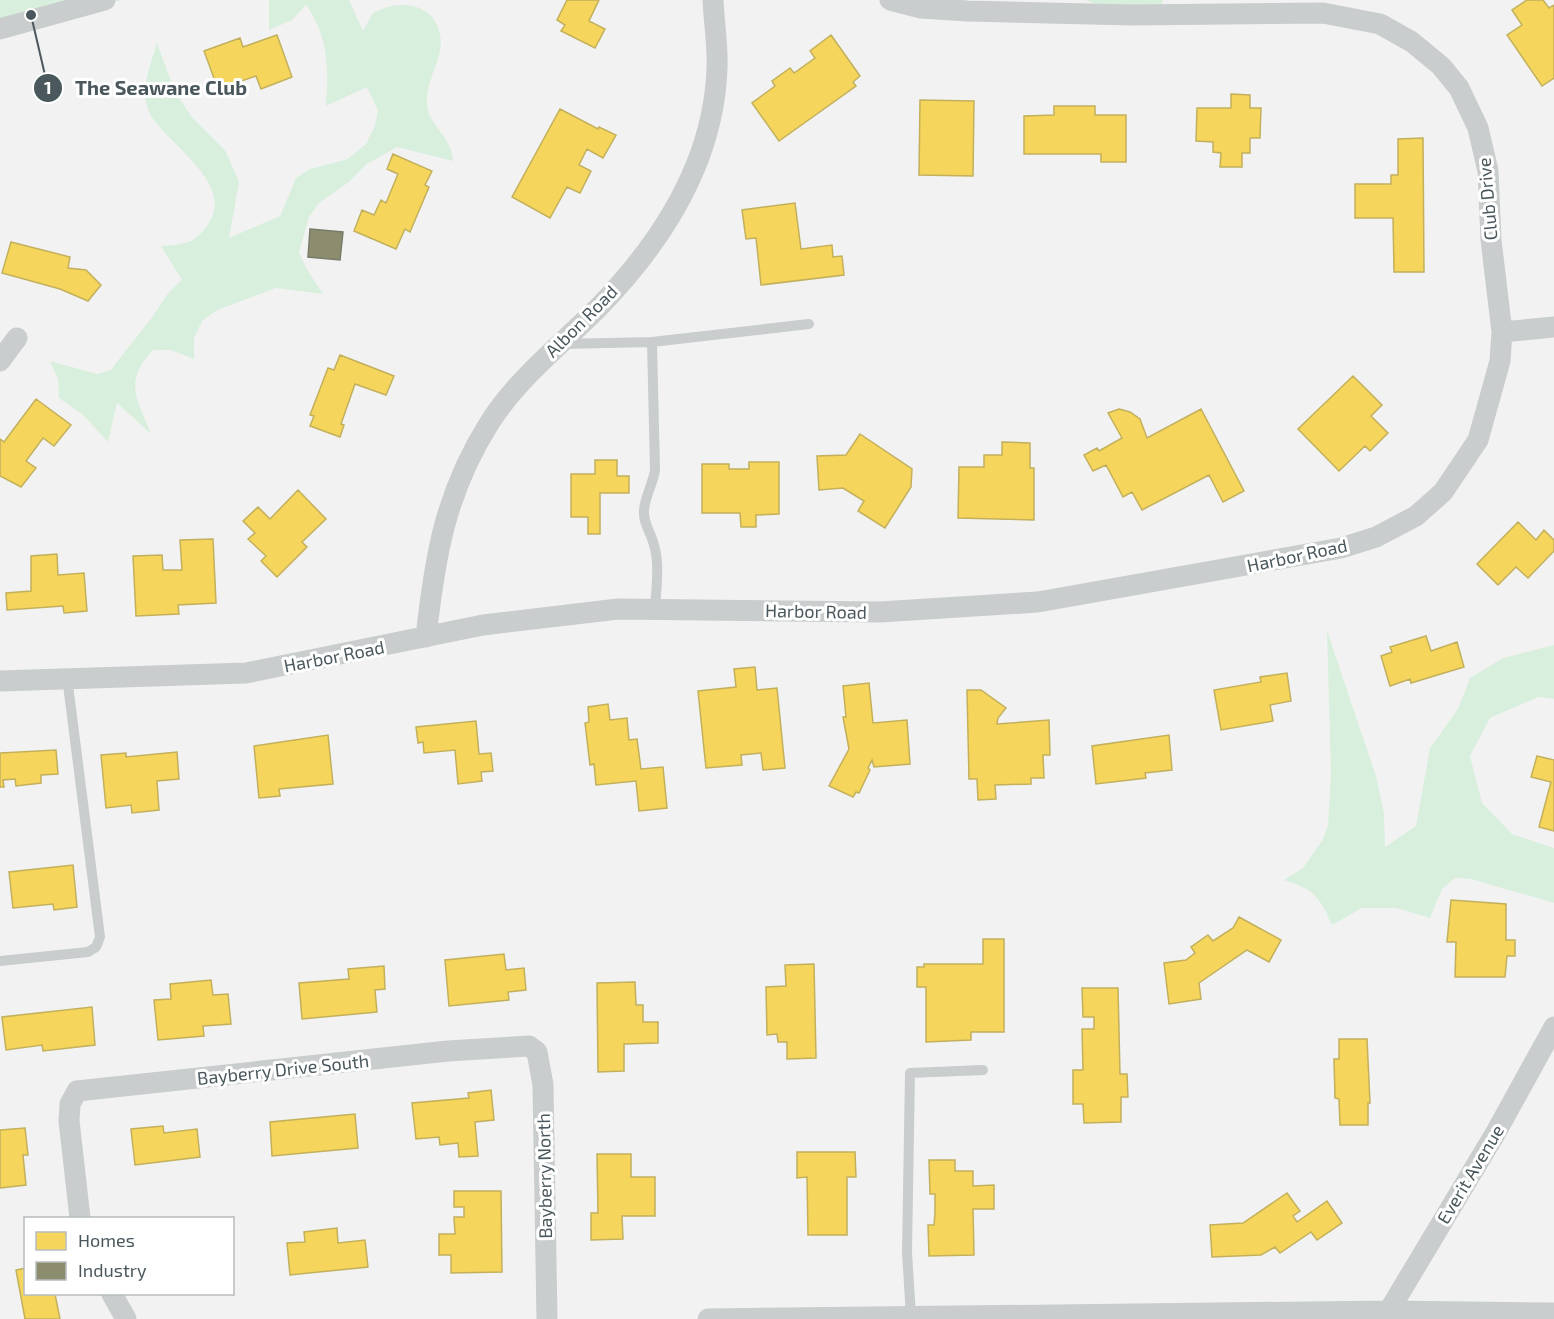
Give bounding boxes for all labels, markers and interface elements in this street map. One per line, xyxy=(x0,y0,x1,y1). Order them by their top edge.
callout: The Seawane Club xyxy=(33,69,259,107)
text: The Seawane Club xyxy=(75,75,247,99)
text: 1 xyxy=(44,76,52,98)
street label: Club Drive xyxy=(1472,157,1502,241)
street label: Albon Road xyxy=(540,280,622,362)
street label: Harbor Road xyxy=(1245,534,1349,576)
street label: Harbor Road xyxy=(765,599,867,623)
street label: Harbor Road xyxy=(282,635,386,677)
street label: Bayberry Drive South xyxy=(196,1049,370,1089)
street label: Bayberry North xyxy=(532,1113,556,1239)
street label: Everit Avenue xyxy=(1432,1120,1508,1228)
legend xyxy=(24,1217,234,1295)
text: Homes xyxy=(78,1229,135,1251)
text: Industry xyxy=(78,1259,147,1281)

